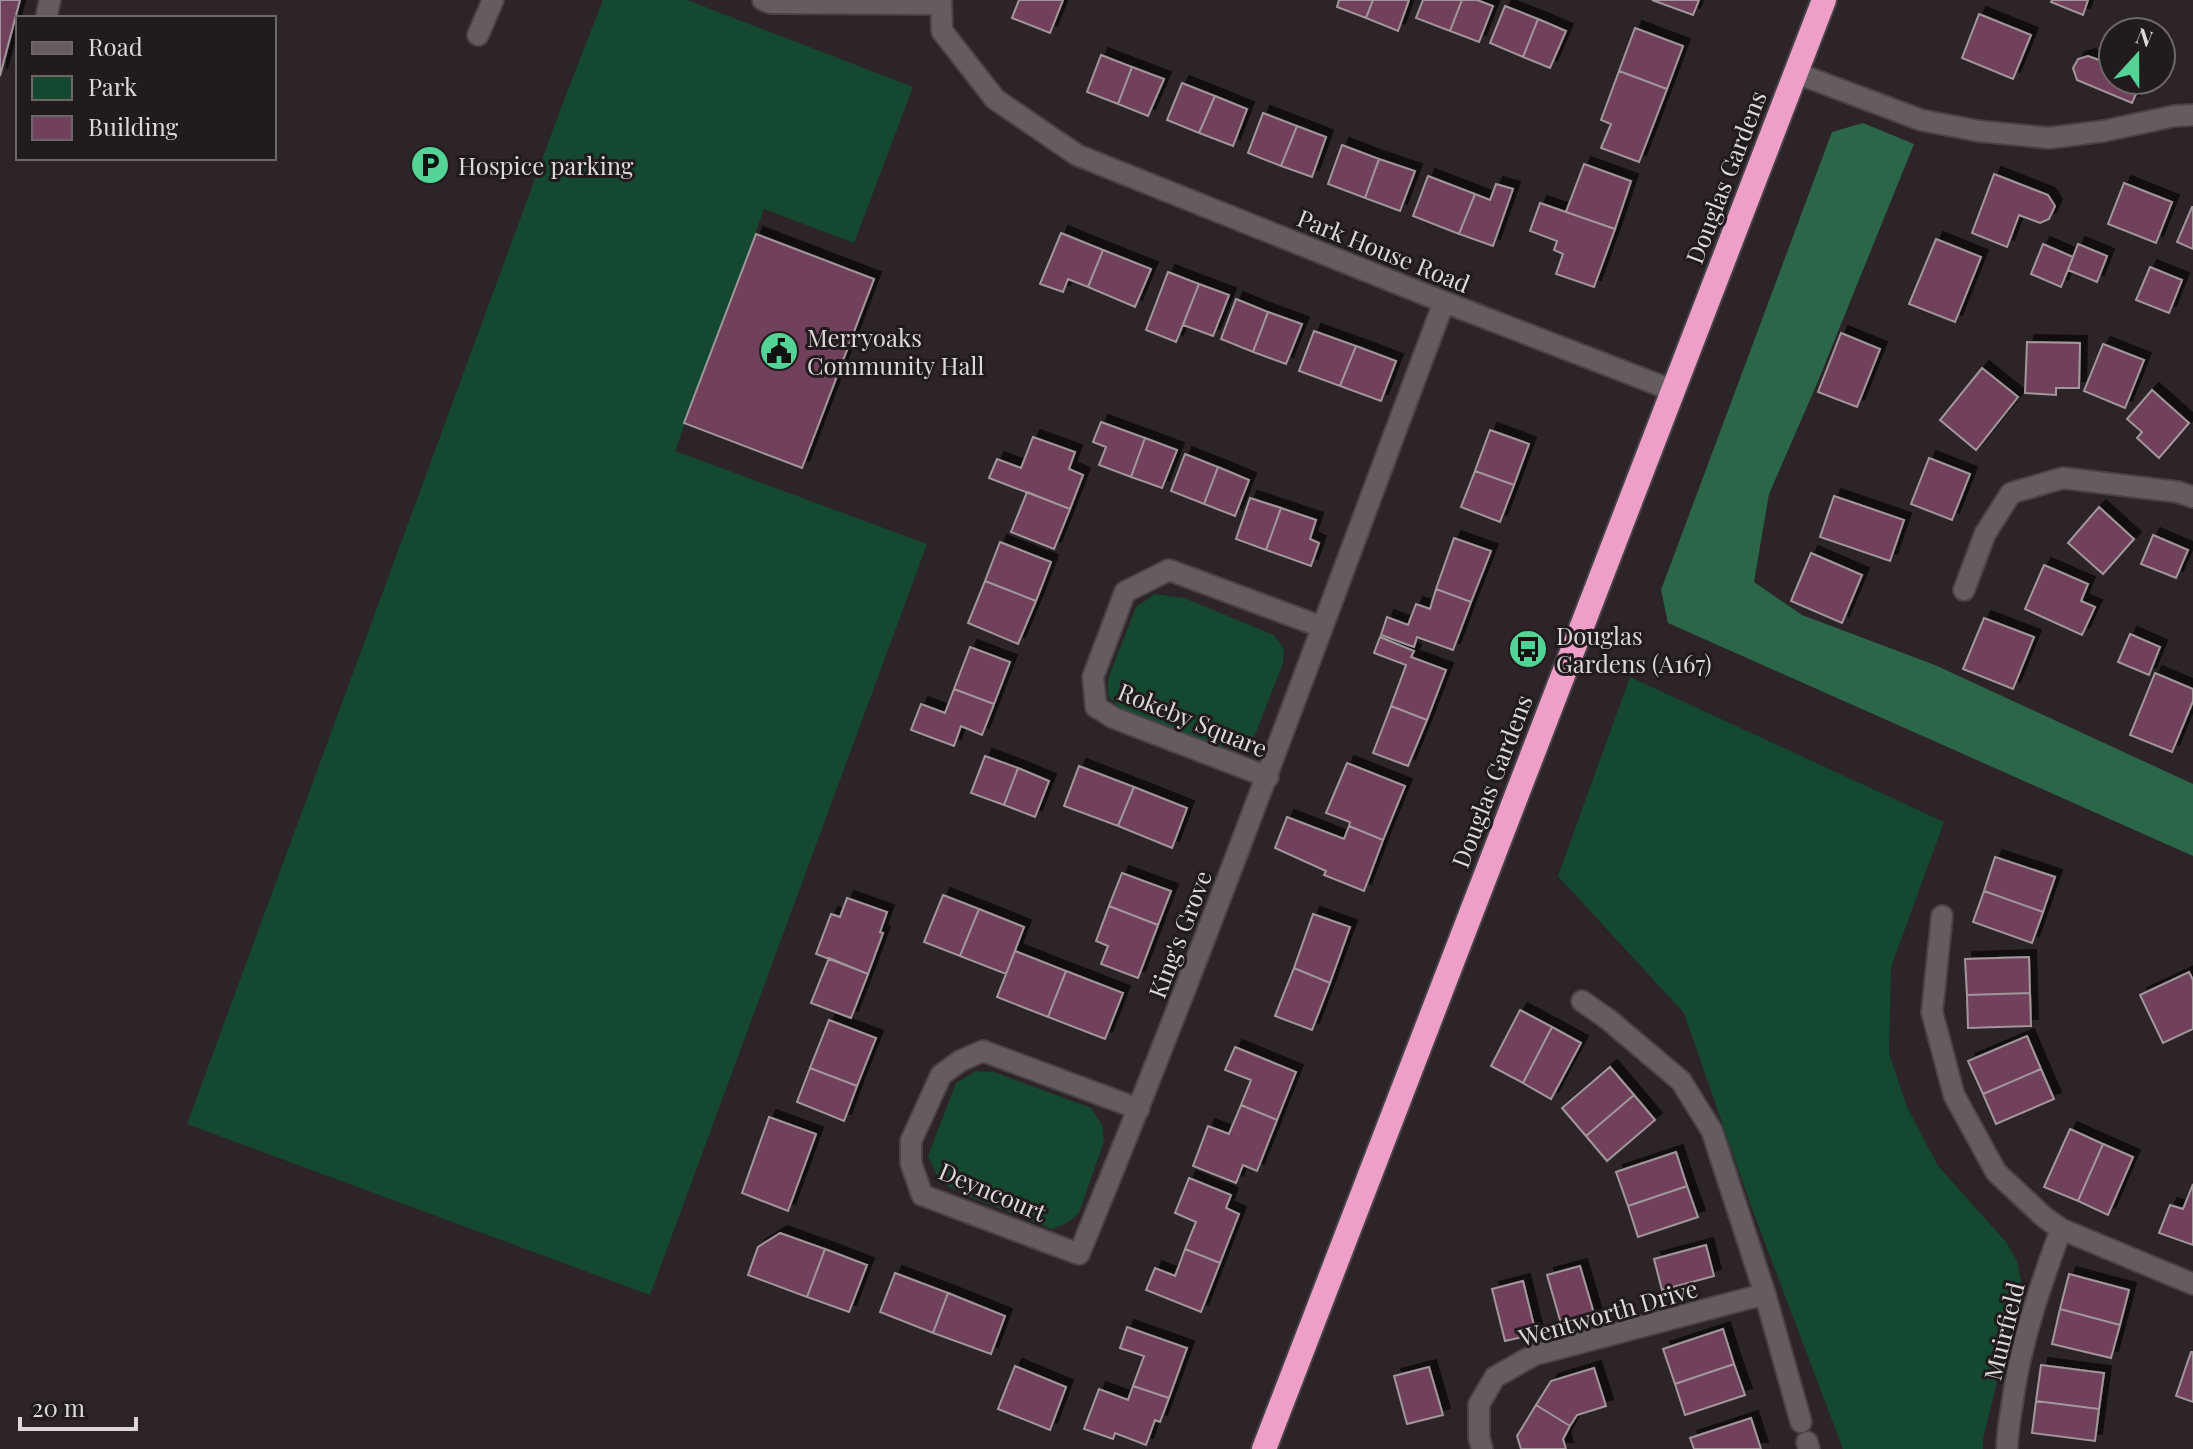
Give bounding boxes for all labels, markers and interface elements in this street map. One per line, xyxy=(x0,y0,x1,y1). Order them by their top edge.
legend xyxy=(16,16,276,160)
north arrow xyxy=(2097,16,2177,96)
text: N xyxy=(2132,20,2157,53)
text: Road xyxy=(88,30,143,62)
text: Park xyxy=(88,70,138,102)
street label: Douglas Gardens xyxy=(1677,86,1773,268)
text: Building xyxy=(88,110,179,142)
parking icon: Hospice parking xyxy=(409,144,451,186)
place label: Hospice parking xyxy=(458,149,634,181)
street label: Park House Road xyxy=(1293,201,1475,299)
place label: Merryoaks Community Hall xyxy=(807,321,984,381)
public building icon: Merryoaks Community Hall xyxy=(758,330,800,372)
place label: Douglas Gardens (A167) xyxy=(1556,619,1712,679)
bus stop icon: Douglas Gardens (A167) xyxy=(1507,628,1549,670)
street label: Rokeby Square xyxy=(1113,674,1273,764)
street label: Douglas Gardens xyxy=(1443,690,1539,872)
street label: King's Grove xyxy=(1140,865,1218,1003)
street label: Deyncourt xyxy=(934,1154,1052,1228)
street label: Wentworth Drive xyxy=(1514,1271,1701,1353)
street label: Muirfield xyxy=(1975,1279,2031,1383)
scale bar xyxy=(20,1381,136,1431)
text: 20 m xyxy=(32,1391,85,1423)

